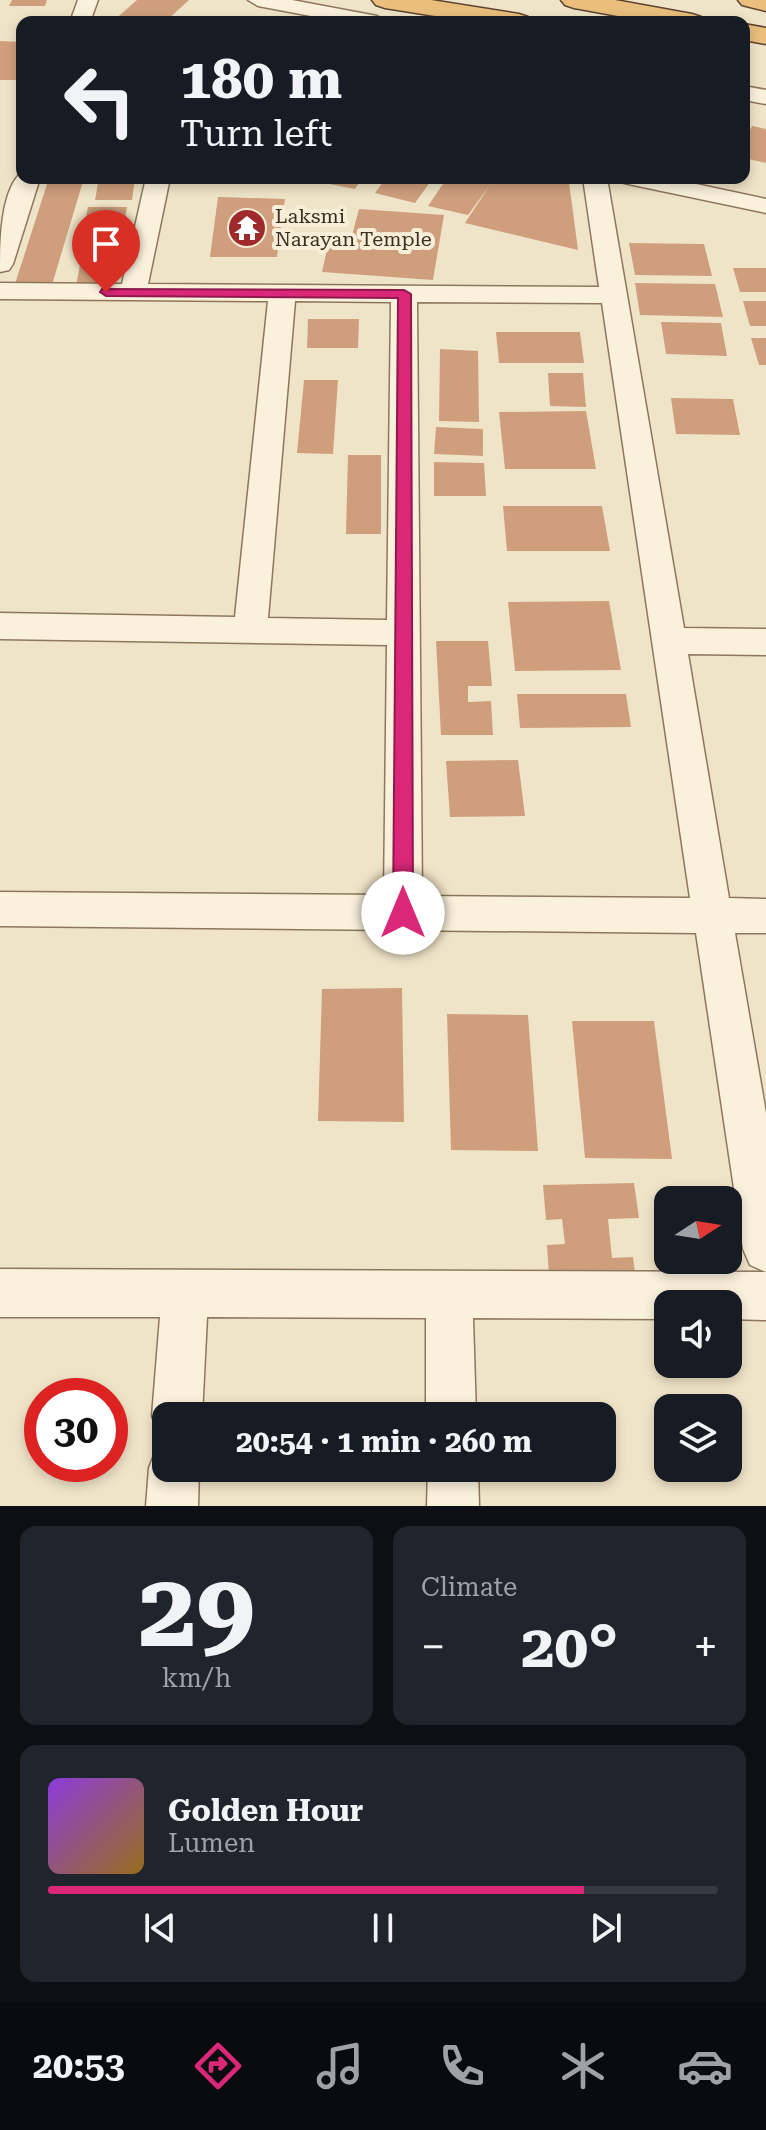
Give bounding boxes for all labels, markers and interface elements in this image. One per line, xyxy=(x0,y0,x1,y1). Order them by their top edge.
text: 180 m xyxy=(180,46,342,112)
icon: left xyxy=(48,48,152,152)
text: Turn left xyxy=(180,113,332,155)
place label: Laksmi Narayan Temple xyxy=(275,204,432,251)
temple icon: Laksmi Narayan Temple xyxy=(226,207,268,249)
pin xyxy=(72,210,140,292)
icon: arrive xyxy=(84,222,128,266)
position arrow xyxy=(361,871,445,955)
north arrow xyxy=(654,1186,742,1274)
map controls xyxy=(654,1186,742,1482)
button: sound xyxy=(654,1290,742,1378)
speed limit sign: 30 xyxy=(24,1378,128,1482)
button: layers xyxy=(654,1394,742,1482)
text: 20:54 · 1 min · 260 m xyxy=(236,1424,532,1459)
text: 29 xyxy=(138,1550,255,1671)
text: Climate xyxy=(421,1572,517,1602)
text: 20° xyxy=(521,1611,618,1682)
text: − xyxy=(421,1621,446,1673)
text: + xyxy=(693,1621,718,1673)
text: km/h xyxy=(162,1663,231,1693)
text: Golden Hour xyxy=(168,1793,363,1828)
text: Lumen xyxy=(168,1828,255,1858)
icon: previous xyxy=(138,1906,182,1950)
icon: pause xyxy=(361,1906,405,1950)
icon: next xyxy=(584,1906,628,1950)
icon: directions xyxy=(190,2038,246,2094)
icon: music xyxy=(312,2038,368,2094)
icon: phone xyxy=(434,2038,490,2094)
icon: climate xyxy=(555,2038,611,2094)
icon: car xyxy=(677,2038,733,2094)
text: 20:53 xyxy=(33,2045,125,2087)

